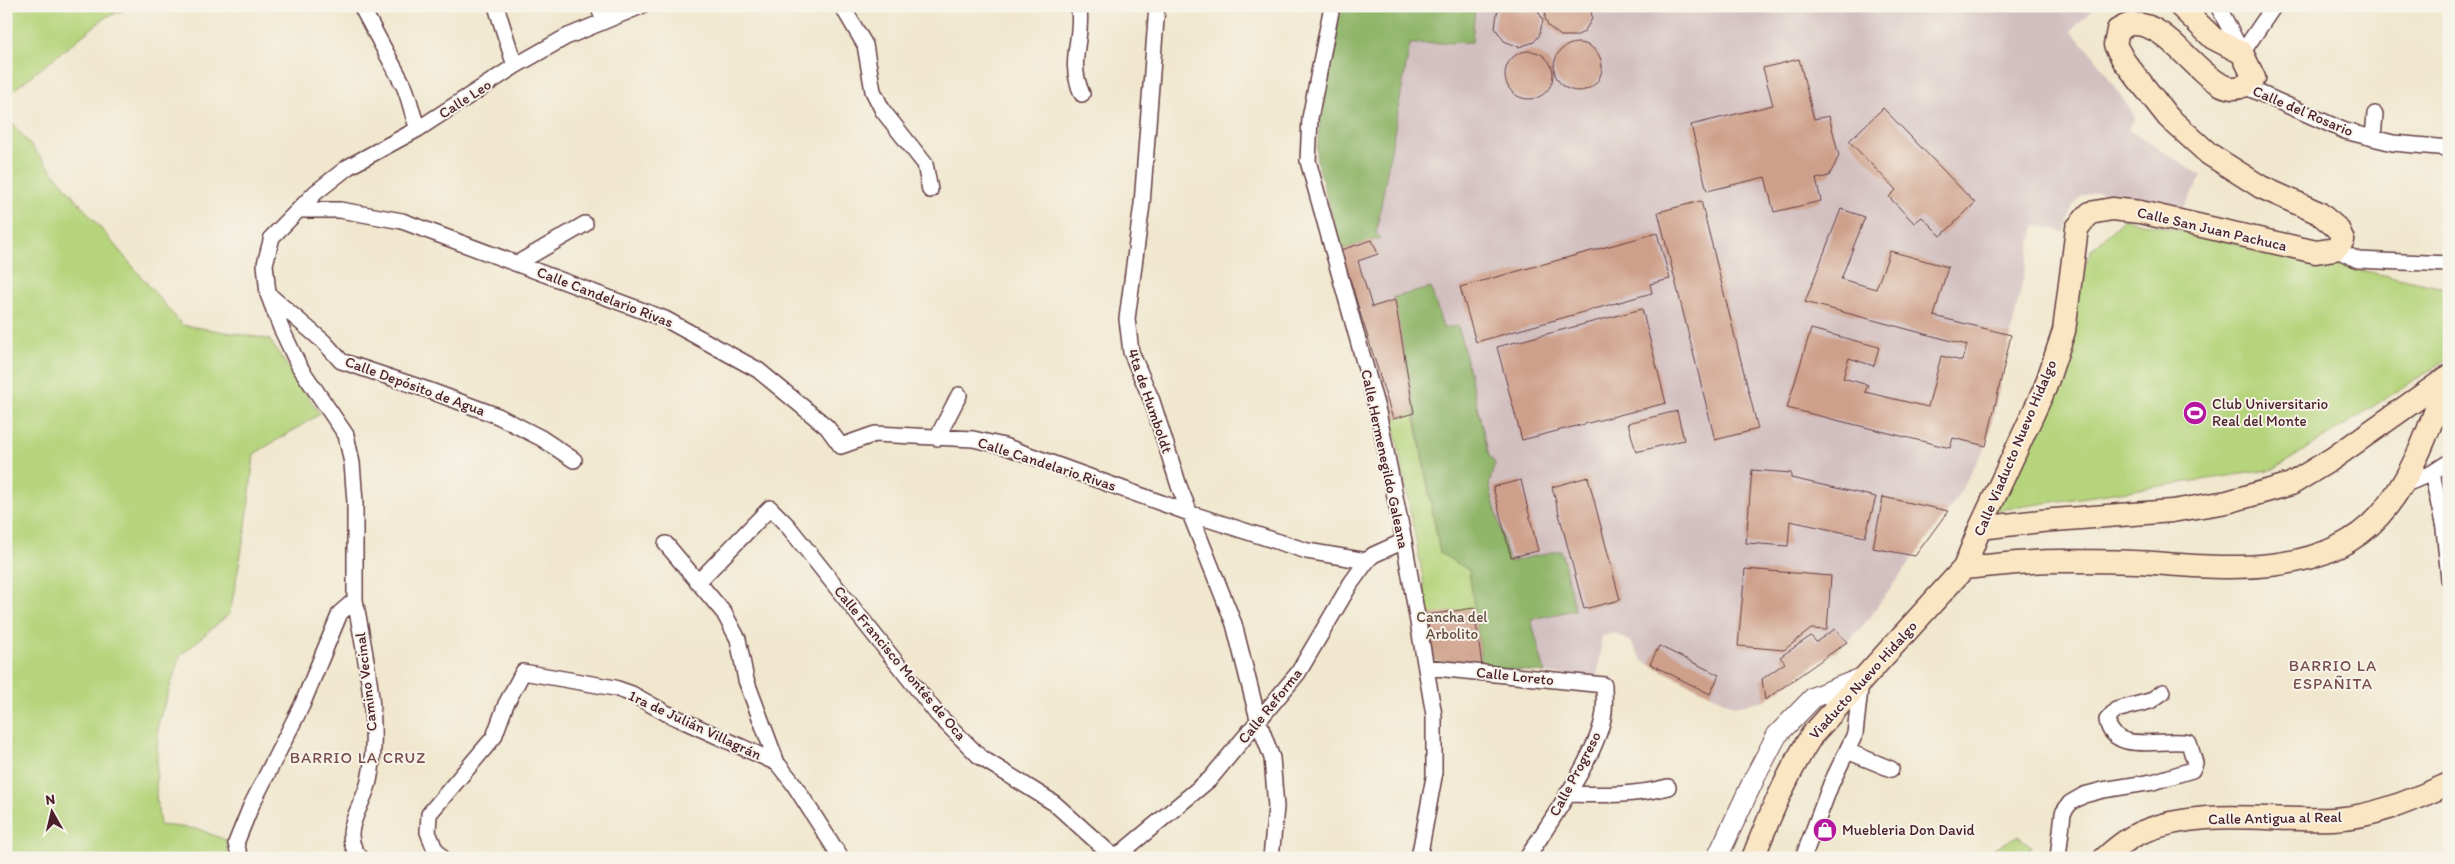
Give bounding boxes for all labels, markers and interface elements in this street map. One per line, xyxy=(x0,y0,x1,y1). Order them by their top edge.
street label: Calle Leo xyxy=(435,75,495,123)
street label: Calle del Rosario xyxy=(2250,82,2356,140)
street label: Calle San Juan Pachuca xyxy=(2135,203,2289,255)
street label: Calle Candelario Rivas xyxy=(534,263,676,331)
street label: 4ta de Humboldt xyxy=(1124,346,1176,456)
street label: Calle Depósito de Agua xyxy=(343,352,488,420)
street label: Calle Viaducto Nuevo Hidalgo xyxy=(1970,357,2060,539)
street label: Calle Hermenegildo Galeana xyxy=(1357,368,1413,551)
place label: Club Universitario Real del Monte xyxy=(2212,395,2328,430)
sports icon: Club Universitario Real del Monte xyxy=(2182,400,2208,426)
street label: Calle Candelario Rivas xyxy=(976,433,1119,495)
street label: Calle Francisco Montés de Oca xyxy=(830,582,970,744)
park label: Cancha del Arbolito xyxy=(1416,608,1488,643)
street label: Viaducto Nuevo Hidalgo xyxy=(1805,617,1921,743)
street label: Camino Vecinal xyxy=(351,631,381,733)
district label: BARRIO LA ESPAÑITA xyxy=(2289,656,2377,693)
street label: Calle Loreto xyxy=(1475,663,1555,689)
street label: Calle Reforma xyxy=(1234,664,1306,747)
street label: 1ra de Julián Villagrán xyxy=(626,686,765,764)
street label: Calle Progreso xyxy=(1545,729,1605,819)
district label: BARRIO LA CRUZ xyxy=(290,748,426,767)
north arrow xyxy=(28,786,78,836)
text: N xyxy=(44,791,56,809)
street label: Calle Antigua al Real xyxy=(2208,808,2343,828)
shop icon: Muebleria Don David xyxy=(1812,817,1838,843)
place label: Muebleria Don David xyxy=(1842,821,1975,839)

